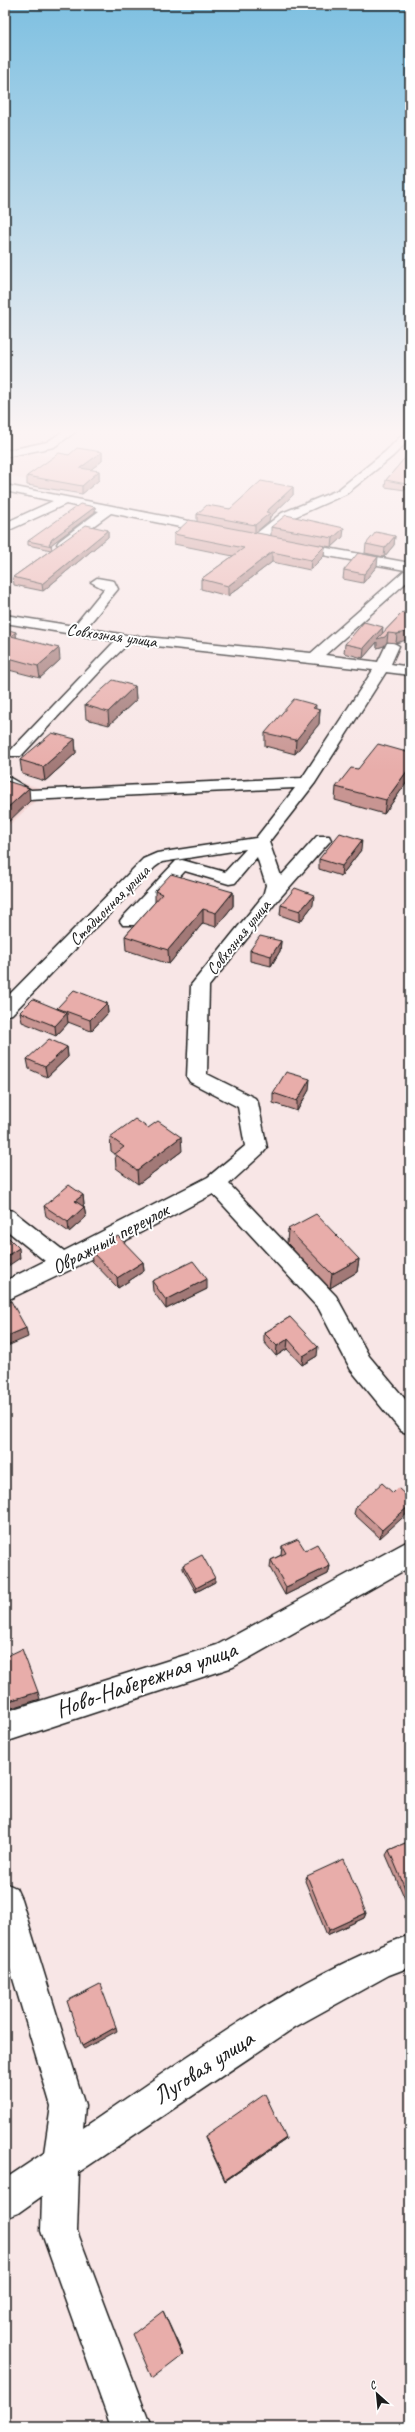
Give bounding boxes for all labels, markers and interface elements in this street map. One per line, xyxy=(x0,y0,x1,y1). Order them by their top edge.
street label: Совхозная улица xyxy=(65,619,160,652)
street label: Стадионная улица xyxy=(65,860,155,950)
street label: Совхозная улица xyxy=(202,894,276,979)
street label: Овражный переулок xyxy=(48,1196,174,1280)
street label: Ново-Набережная улица xyxy=(51,1634,242,1724)
street label: Луговая улица xyxy=(147,2023,260,2111)
north arrow xyxy=(357,2374,397,2414)
text: С xyxy=(367,2377,379,2393)

